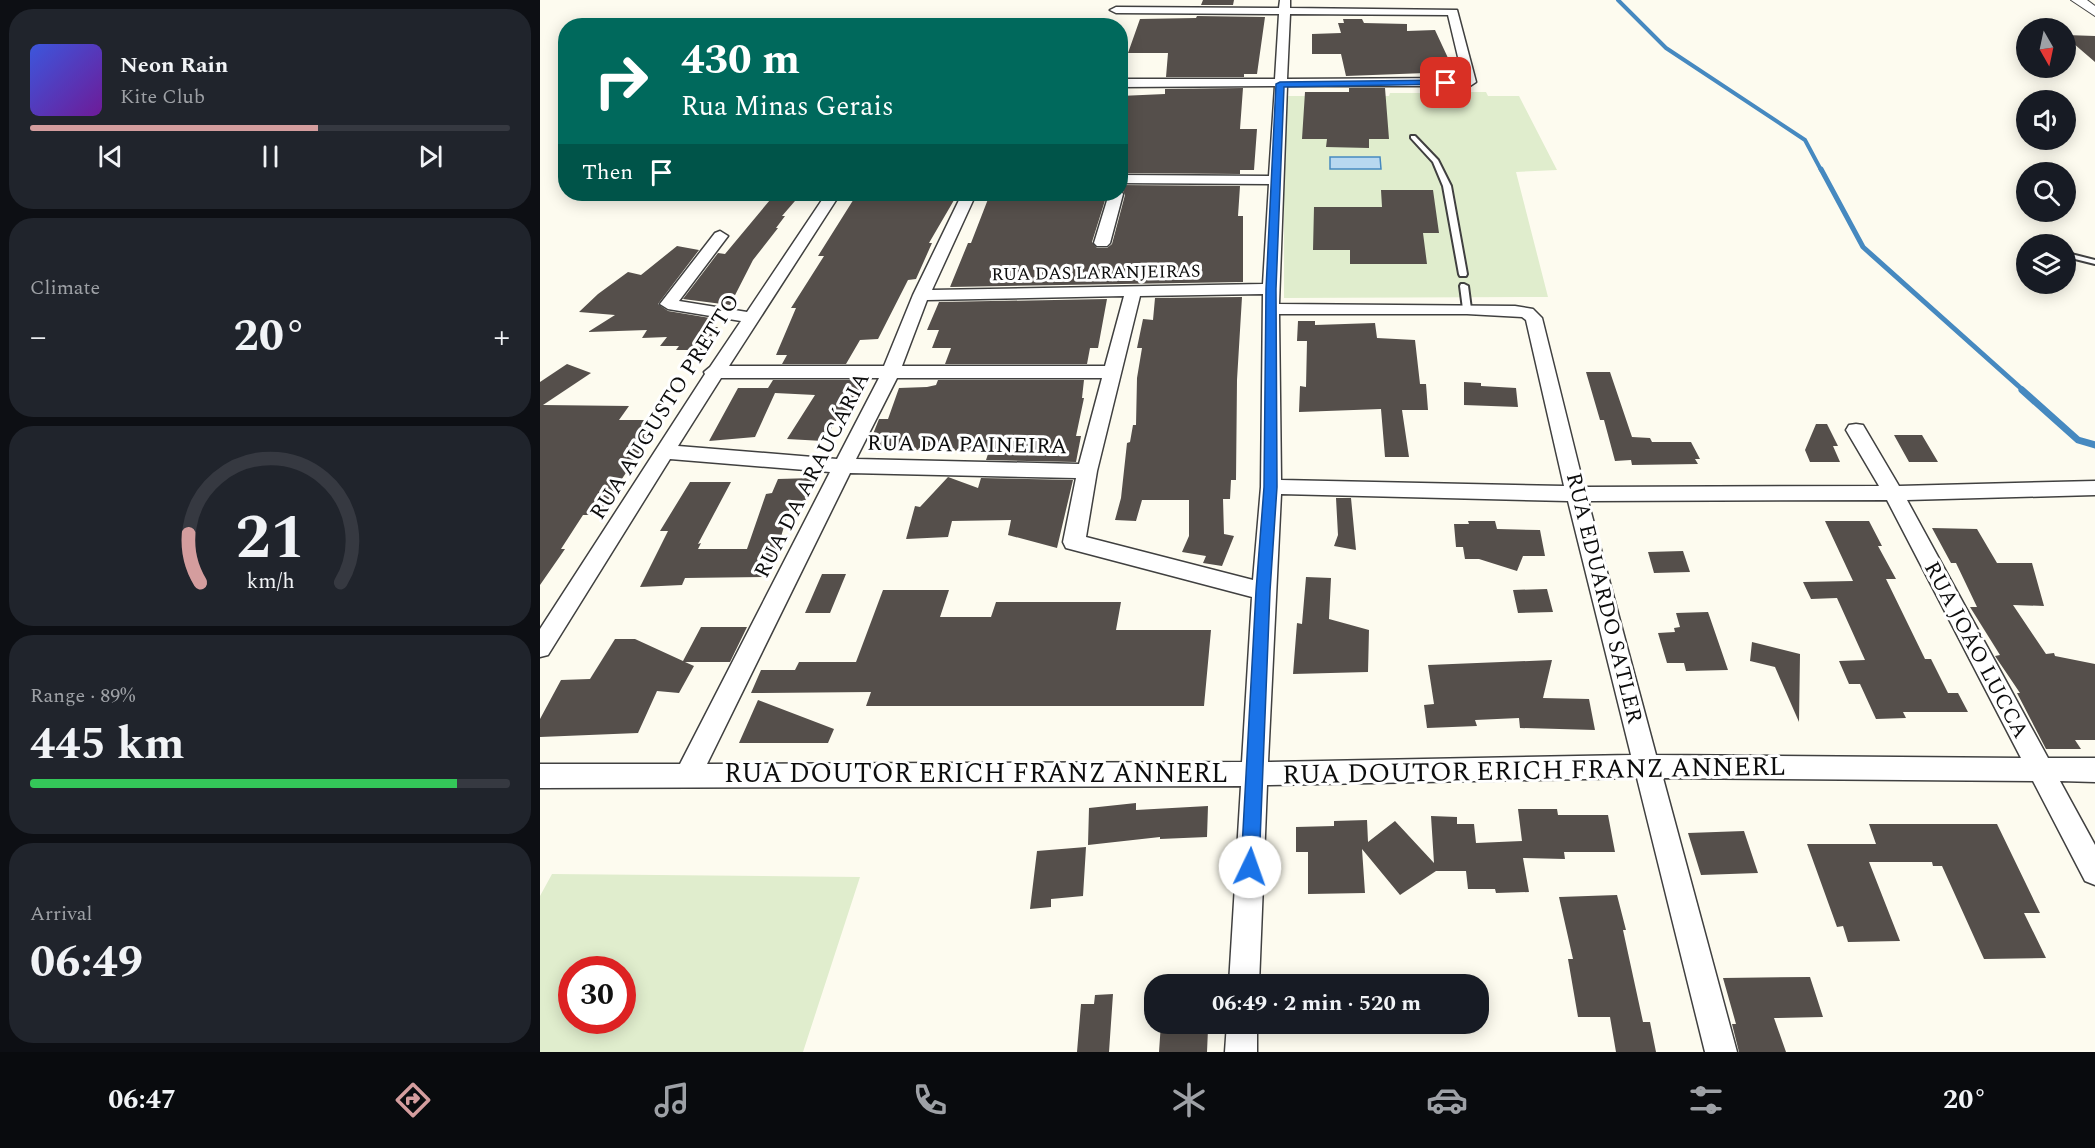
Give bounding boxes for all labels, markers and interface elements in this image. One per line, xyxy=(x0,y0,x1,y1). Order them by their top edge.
north arrow xyxy=(2016,18,2076,78)
map controls xyxy=(2016,18,2076,294)
text: 430 m xyxy=(681,29,800,92)
icon: right xyxy=(582,42,660,120)
text: Neon Rain xyxy=(120,49,228,82)
pin xyxy=(1420,57,1471,108)
icon: arrive xyxy=(1429,66,1462,99)
text: Kite Club xyxy=(120,82,205,112)
text: Rua Minas Gerais xyxy=(681,86,894,128)
button: sound xyxy=(2016,90,2076,150)
icon: previous xyxy=(94,140,127,173)
icon: pause xyxy=(254,140,287,173)
icon: next xyxy=(414,140,447,173)
text: Then xyxy=(582,156,633,189)
icon: arrive xyxy=(645,156,678,189)
button: search xyxy=(2016,162,2076,222)
button: layers xyxy=(2016,234,2076,294)
street label: RUA DAS LARANJEIRAS xyxy=(991,258,1201,288)
text: Climate xyxy=(30,273,100,303)
street label: RUA AUGUSTO PRETTO xyxy=(582,288,748,526)
text: 20° xyxy=(234,302,307,371)
text: − xyxy=(30,312,47,362)
text: + xyxy=(494,312,510,362)
street label: RUA DA ARAUCÁRIA xyxy=(746,366,878,584)
street label: RUA DA PAINEIRA xyxy=(867,427,1067,463)
street label: RUA EDUARDO SATLER xyxy=(1557,469,1651,727)
text: 21 xyxy=(235,491,305,586)
street label: RUA JOÃO LUCCA xyxy=(1915,555,2037,745)
text: km/h xyxy=(246,565,294,598)
text: Range · 89% xyxy=(30,681,135,711)
text: 445 km xyxy=(30,710,185,779)
street label: RUA DOUTOR ERICH FRANZ ANNERL xyxy=(1282,746,1786,796)
street label: RUA DOUTOR ERICH FRANZ ANNERL xyxy=(724,753,1228,795)
position arrow xyxy=(1218,835,1282,899)
text: Arrival xyxy=(30,899,92,929)
text: 06:49 xyxy=(30,928,143,997)
speed limit sign: 30 xyxy=(558,956,636,1034)
text: 06:49 · 2 min · 520 m xyxy=(1212,987,1421,1020)
text: 06:47 xyxy=(108,1079,176,1121)
icon: directions xyxy=(392,1079,434,1121)
icon: music xyxy=(651,1079,693,1121)
icon: phone xyxy=(909,1079,951,1121)
icon: climate xyxy=(1168,1079,1210,1121)
icon: car xyxy=(1426,1079,1468,1121)
icon: filters xyxy=(1685,1079,1727,1121)
text: 20° xyxy=(1943,1079,1987,1121)

